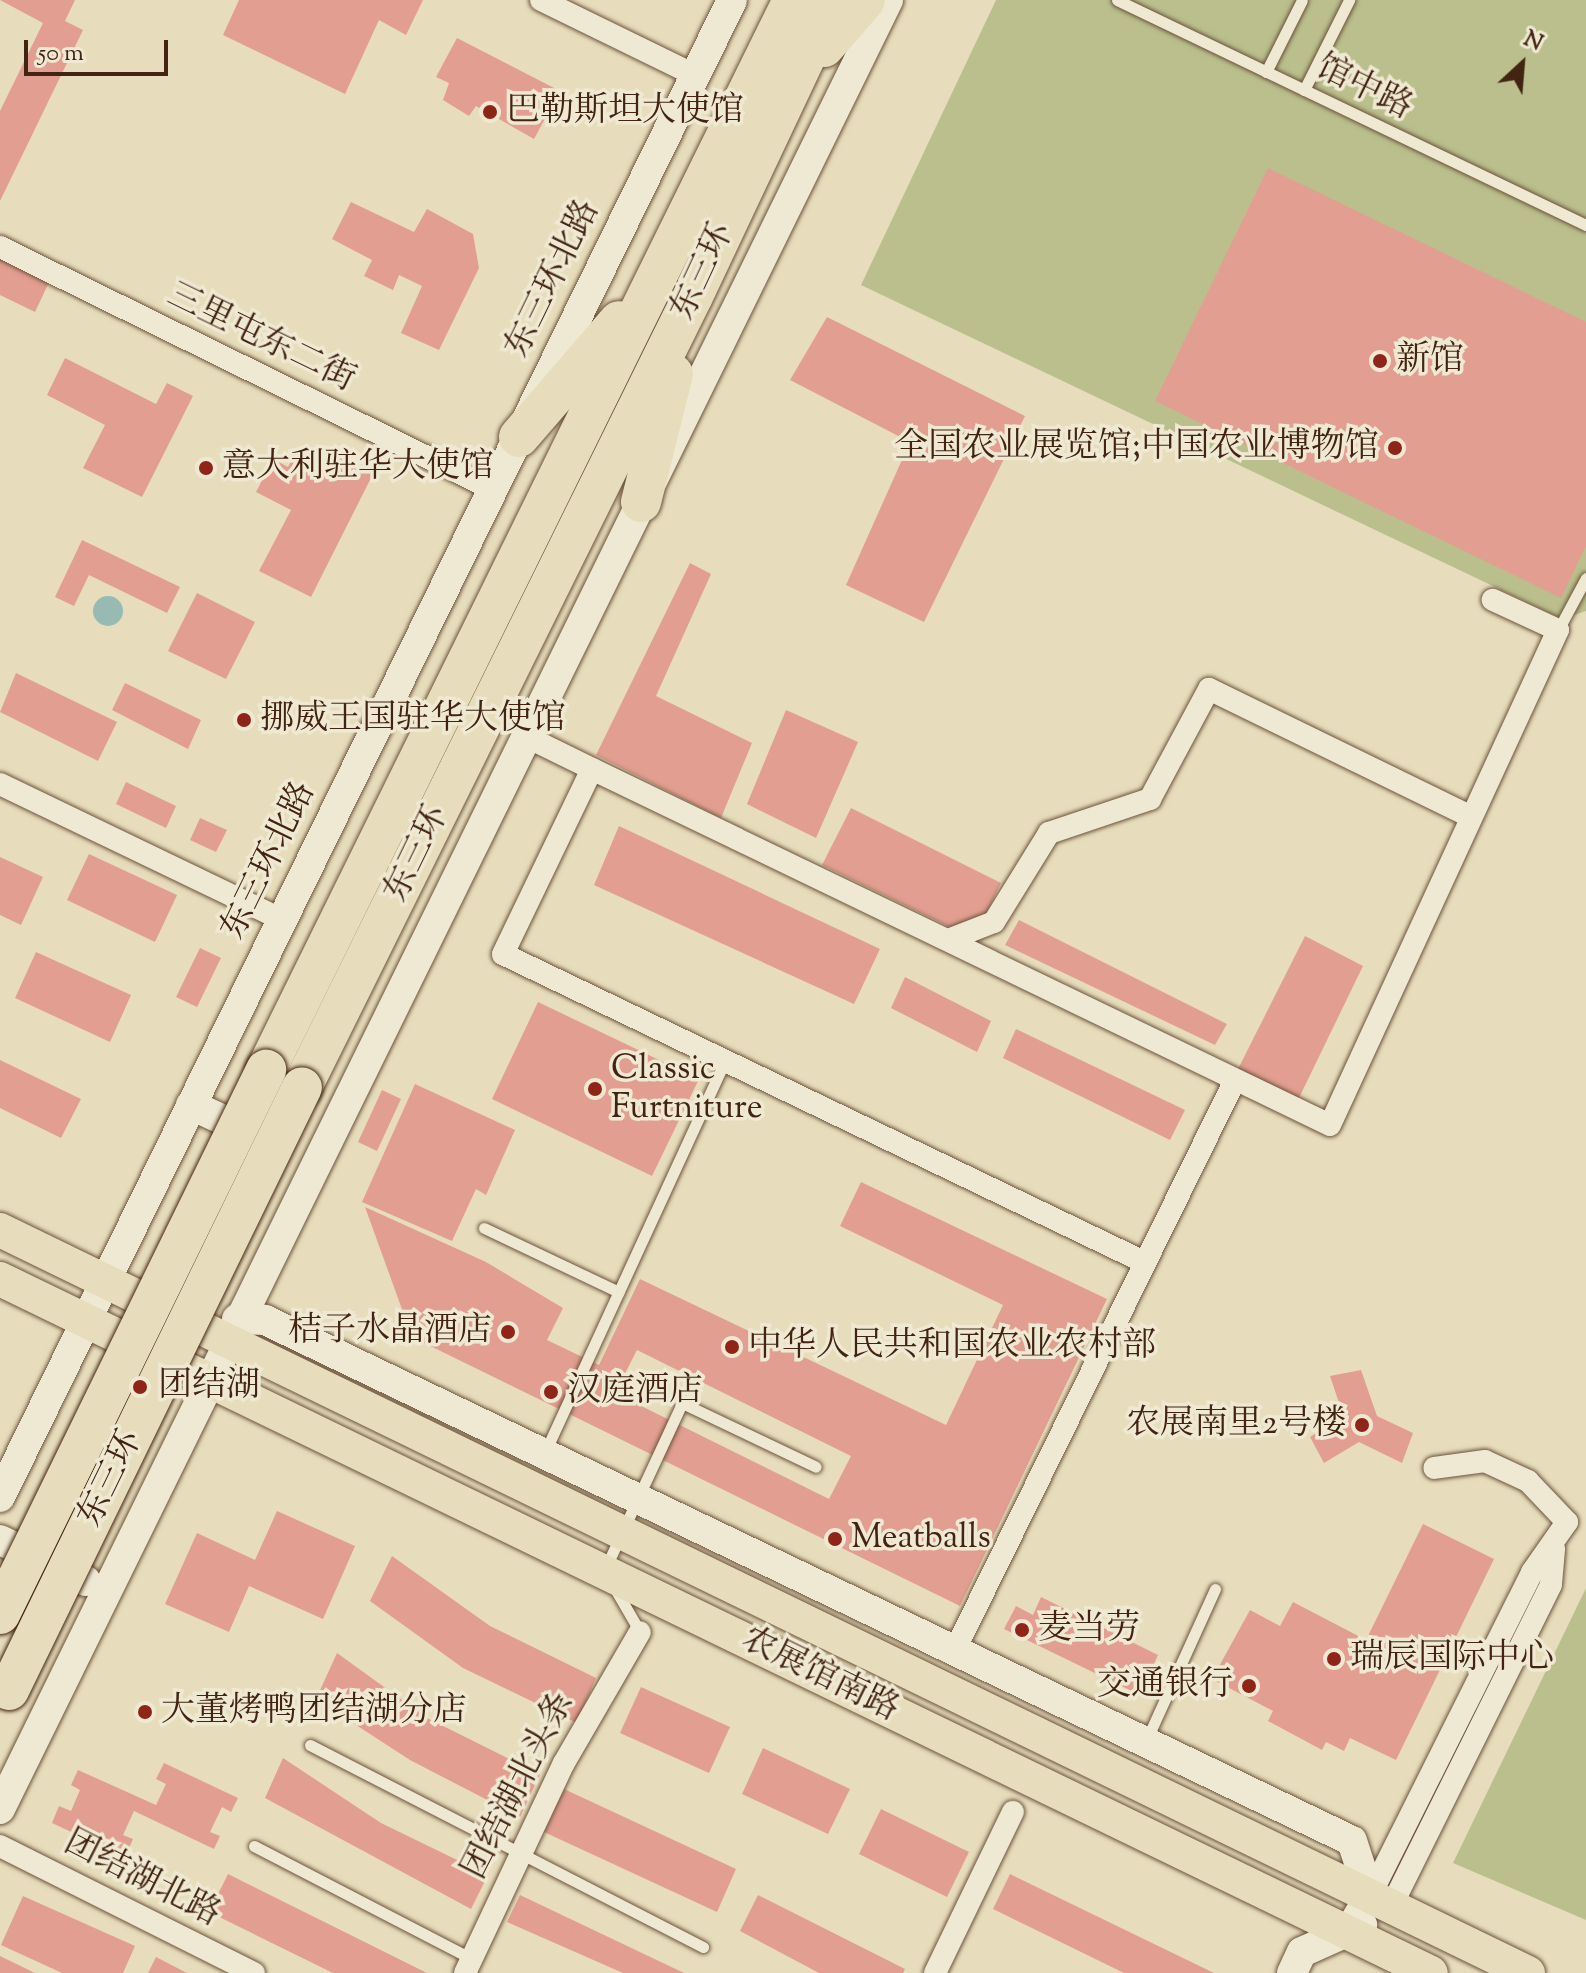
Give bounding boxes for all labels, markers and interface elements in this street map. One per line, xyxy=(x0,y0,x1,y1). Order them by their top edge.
scale bar xyxy=(28,24,172,74)
north arrow xyxy=(1482,24,1562,104)
text: N xyxy=(1518,24,1547,61)
text: 50 m xyxy=(38,37,84,71)
street label: 馆中路 xyxy=(1309,47,1419,129)
place label: 巴勒斯坦大使馆 xyxy=(506,92,744,132)
marker: 巴勒斯坦大使馆 xyxy=(481,103,499,121)
street label: 东三环北路 xyxy=(497,194,609,364)
street label: 东三环 xyxy=(663,217,743,327)
street label: 三里屯东二街 xyxy=(160,275,362,401)
place label: 新馆 xyxy=(1396,341,1464,381)
marker: 新馆 xyxy=(1371,352,1389,370)
place label: 全国农业展览馆;中国农业博物馆 xyxy=(894,428,1379,468)
marker: 全国农业展览馆;中国农业博物馆 xyxy=(1386,439,1404,457)
place label: 意大利驻华大使馆 xyxy=(222,448,494,488)
marker: 意大利驻华大使馆 xyxy=(197,459,215,477)
place label: 挪威王国驻华大使馆 xyxy=(260,700,566,740)
marker: 挪威王国驻华大使馆 xyxy=(235,711,253,729)
street label: 东三环北路 xyxy=(213,776,325,946)
street label: 东三环 xyxy=(376,799,458,909)
place label: Classic Furtniture xyxy=(611,1049,763,1128)
marker: Classic Furtniture xyxy=(586,1080,604,1098)
place label: 桔子水晶酒店 xyxy=(288,1312,492,1352)
marker: 桔子水晶酒店 xyxy=(499,1323,517,1341)
place label: 中华人民共和国农业农村部 xyxy=(748,1327,1156,1367)
marker: 中华人民共和国农业农村部 xyxy=(723,1338,741,1356)
place label: 团结湖 xyxy=(158,1367,260,1407)
place label: 汉庭酒店 xyxy=(567,1372,703,1412)
marker: 团结湖 xyxy=(129,1376,151,1398)
marker: 汉庭酒店 xyxy=(542,1383,560,1401)
place label: 农展南里2号楼 xyxy=(1126,1405,1346,1445)
marker: 农展南里2号楼 xyxy=(1353,1416,1371,1434)
street label: 东三环 xyxy=(70,1424,152,1534)
place label: Meatballs xyxy=(851,1519,991,1559)
marker: Meatballs xyxy=(826,1530,844,1548)
place label: 麦当劳 xyxy=(1038,1610,1140,1650)
street label: 农展馆南路 xyxy=(735,1619,905,1731)
marker: 麦当劳 xyxy=(1013,1621,1031,1639)
place label: 瑞辰国际中心 xyxy=(1350,1639,1554,1679)
marker: 瑞辰国际中心 xyxy=(1325,1650,1343,1668)
place label: 交通银行 xyxy=(1097,1666,1233,1706)
marker: 交通银行 xyxy=(1240,1677,1258,1695)
street label: 团结湖北头条 xyxy=(455,1686,583,1886)
place label: 大董烤鸭团结湖分店 xyxy=(161,1692,467,1732)
marker: 大董烤鸭团结湖分店 xyxy=(136,1703,154,1721)
street label: 团结湖北路 xyxy=(57,1822,227,1936)

